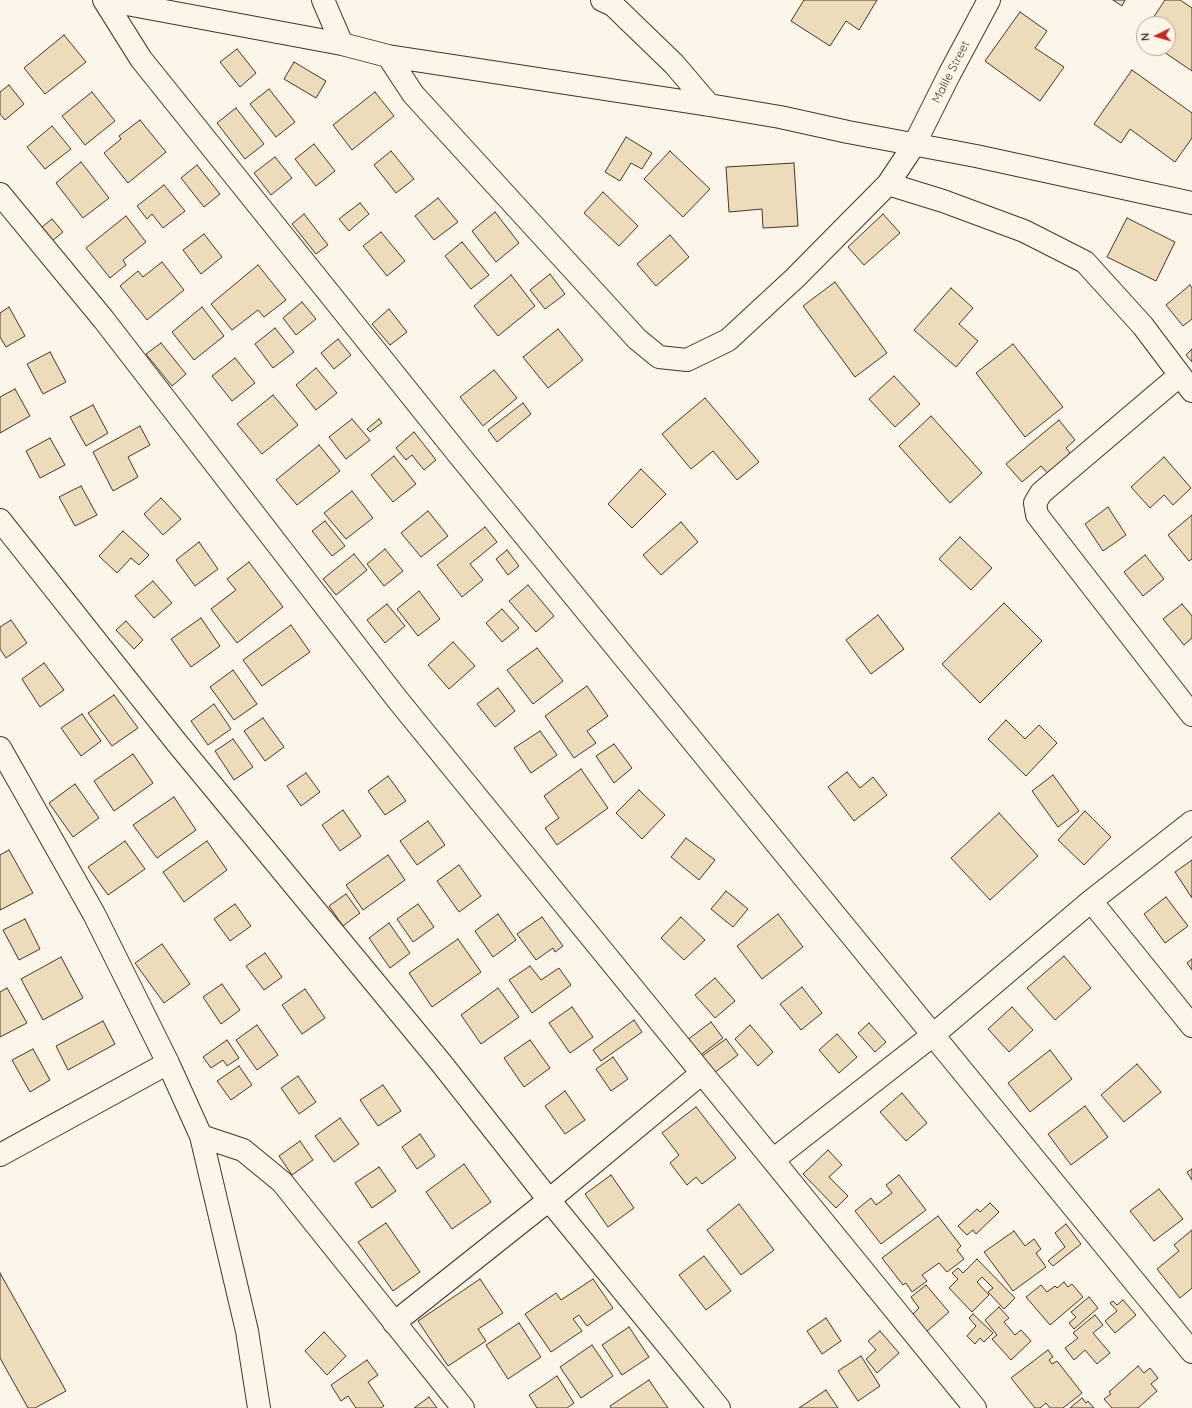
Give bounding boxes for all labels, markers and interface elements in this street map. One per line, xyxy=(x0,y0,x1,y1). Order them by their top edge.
north arrow xyxy=(1136,16,1176,56)
text: N xyxy=(1138,32,1152,42)
street label: Malile Street xyxy=(929,38,973,106)

